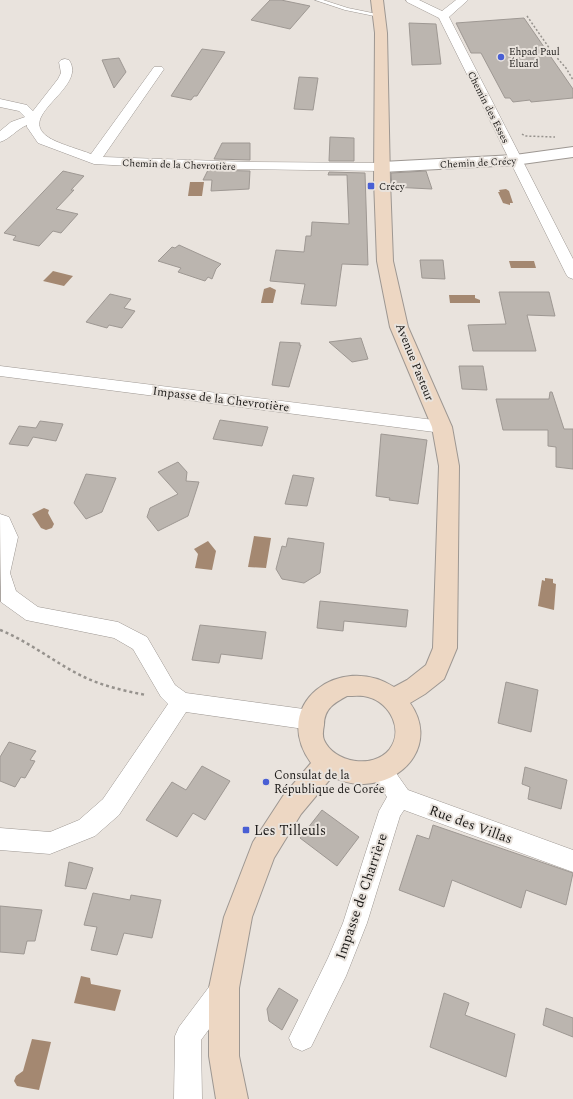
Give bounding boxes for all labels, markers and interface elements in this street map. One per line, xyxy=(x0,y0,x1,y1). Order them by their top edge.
place label: Ehpad Paul Éluard xyxy=(509,44,560,72)
marker: Ehpad Paul Éluard xyxy=(496,52,506,62)
street label: Chemin des Esses xyxy=(463,68,513,146)
street label: Chemin de Crécy xyxy=(439,153,518,173)
street label: Chemin de la Chevrotière xyxy=(122,155,236,175)
place label: Crécy xyxy=(379,179,406,195)
marker: Crécy xyxy=(366,181,376,191)
street label: Avenue Pasteur xyxy=(390,320,439,404)
street label: Impasse de la Chevrotière xyxy=(151,382,291,417)
place label: Consulat de la République de Corée xyxy=(274,766,385,799)
marker: Consulat de la République de Corée xyxy=(261,777,271,787)
street label: Rue des Villas xyxy=(426,800,515,849)
place label: Les Tilleuls xyxy=(254,820,326,841)
marker: Les Tilleuls xyxy=(241,825,251,835)
street label: Impasse de Charrière xyxy=(330,830,393,962)

